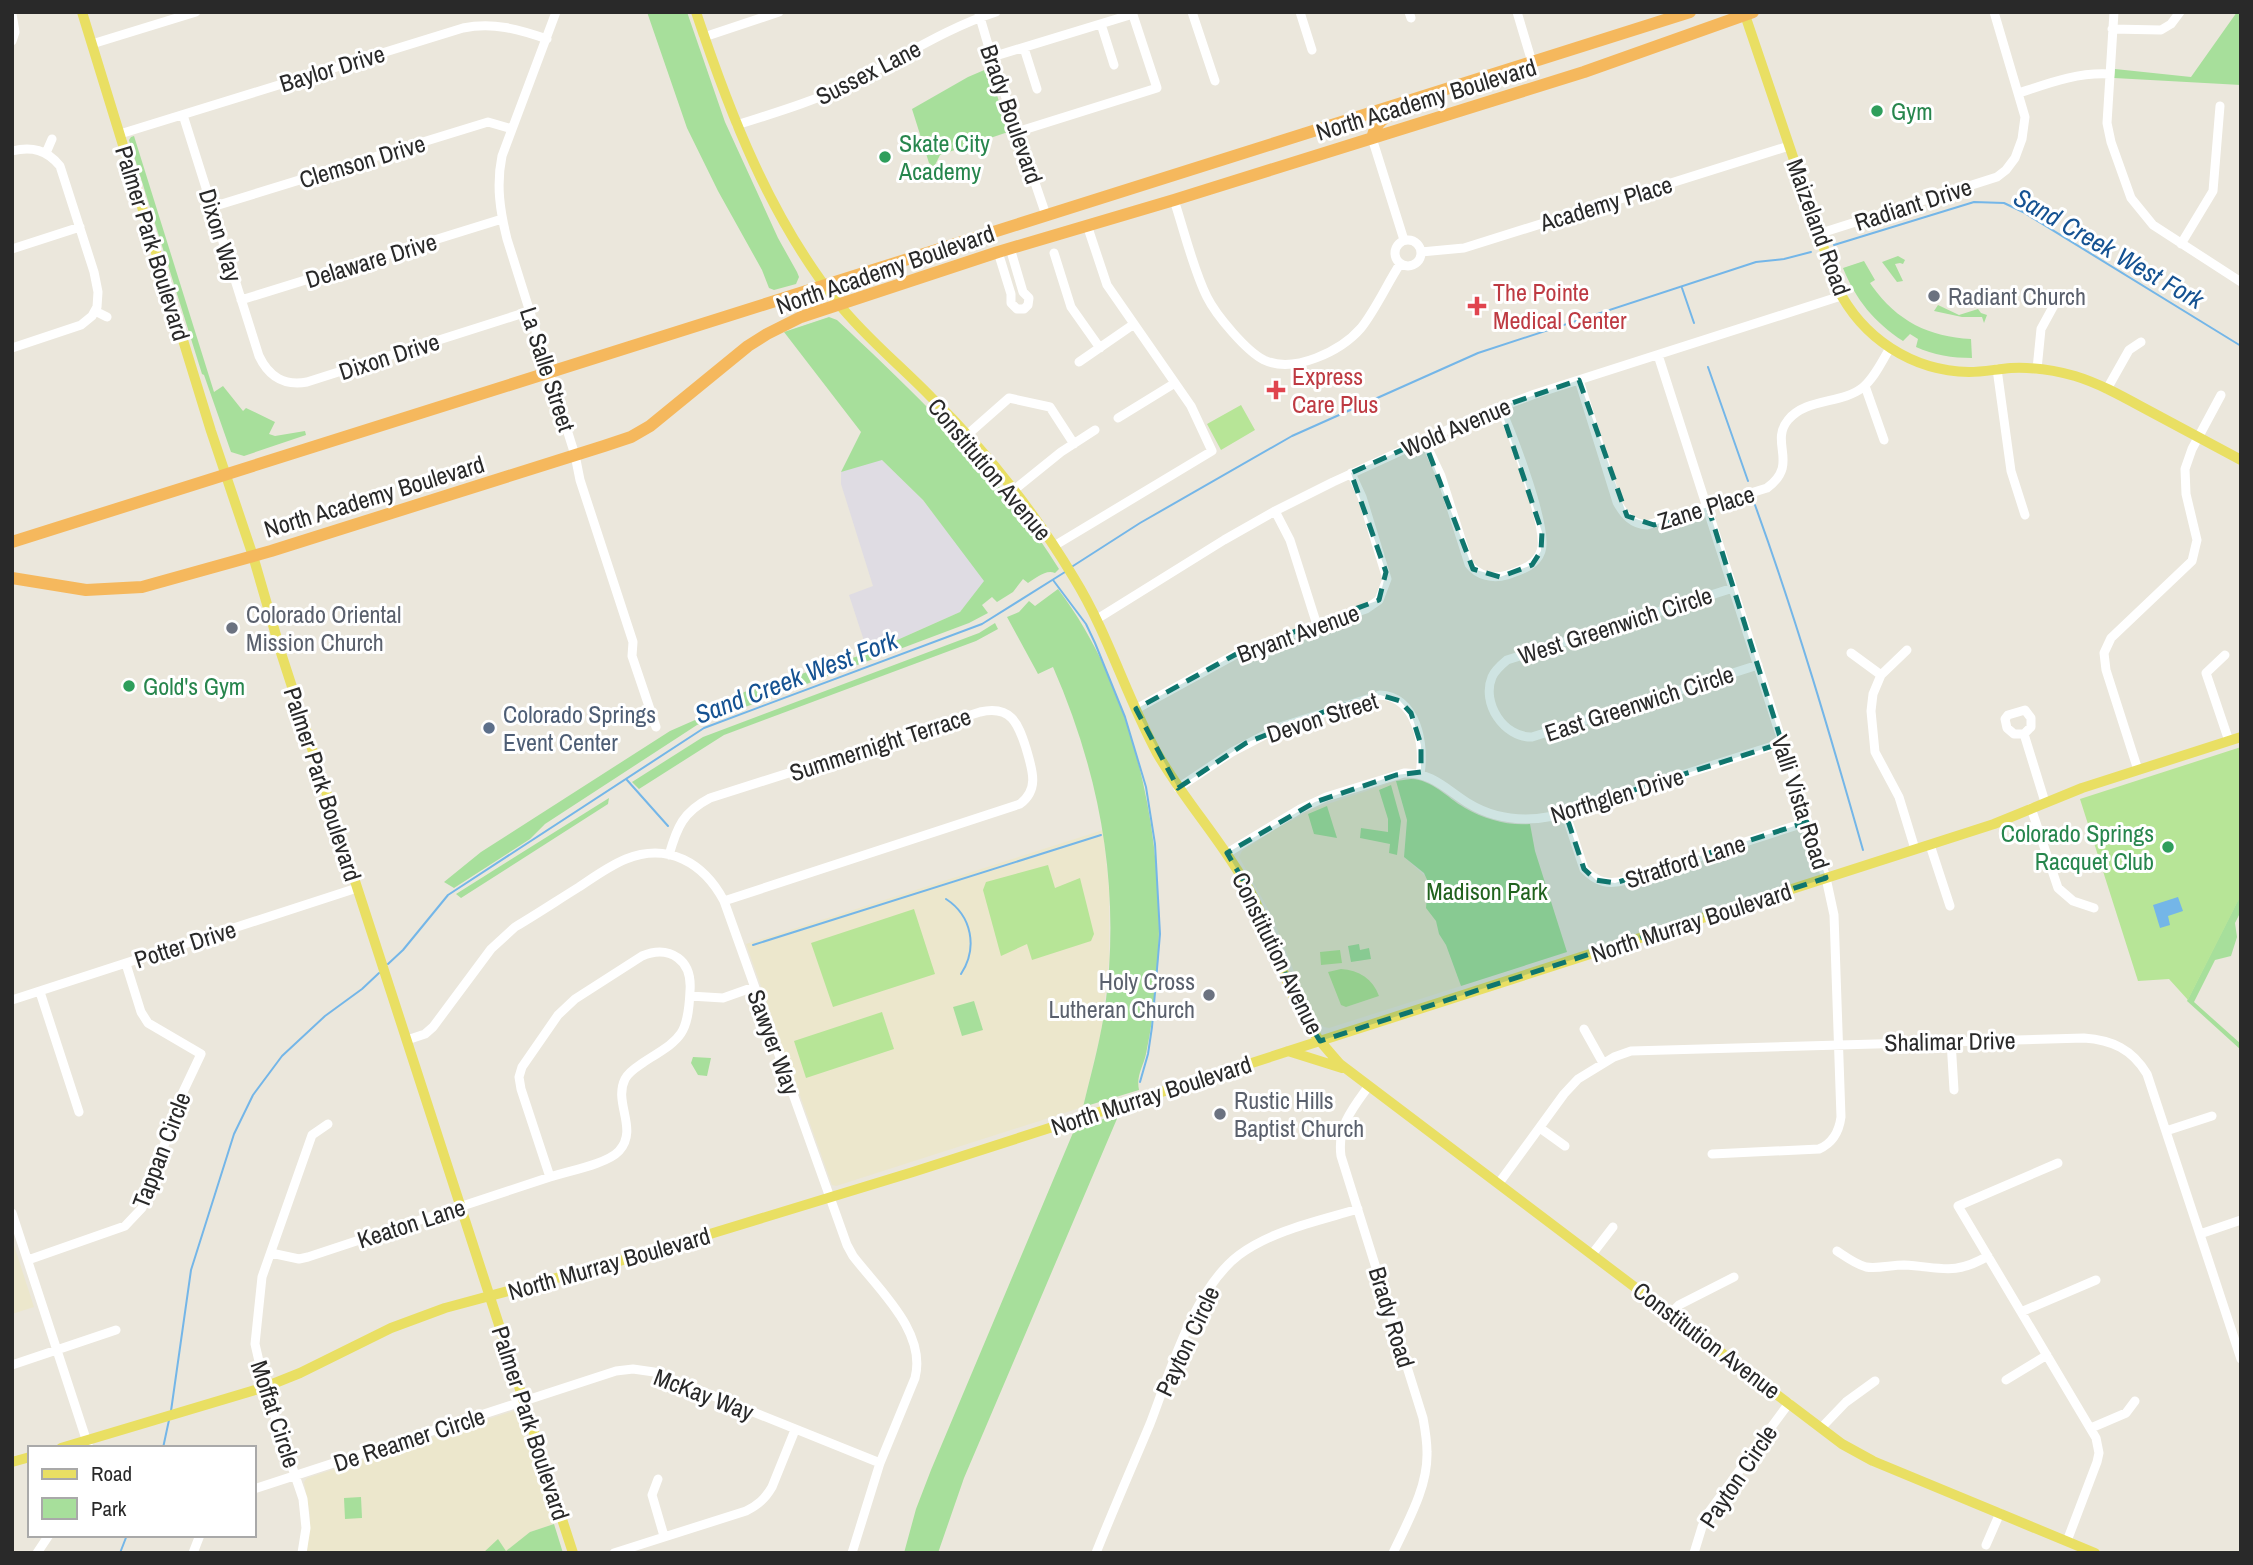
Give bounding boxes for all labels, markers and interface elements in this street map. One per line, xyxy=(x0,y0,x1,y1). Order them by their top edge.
street label: Sussex Lane xyxy=(810,32,926,112)
street label: Baylor Drive xyxy=(276,37,388,99)
street label: Brady Boulevard xyxy=(973,40,1051,188)
street label: North Academy Boulevard xyxy=(1312,50,1540,148)
place label: Gym xyxy=(1891,95,1933,127)
marker: Gym xyxy=(1869,103,1885,119)
street label: Clemson Drive xyxy=(295,127,429,195)
place label: Skate City Academy xyxy=(898,127,990,187)
street label: Palmer Park Boulevard xyxy=(108,142,198,344)
marker: Skate City Academy xyxy=(877,149,893,165)
street label: Maizeland Road xyxy=(1779,154,1859,300)
street label: Academy Place xyxy=(1535,168,1676,239)
street label: Radiant Drive xyxy=(1850,170,1976,238)
water label: Sand Creek West Fork xyxy=(2007,179,2212,317)
street label: Dixon Way xyxy=(192,185,250,285)
street label: North Academy Boulevard xyxy=(772,217,998,321)
street label: Delaware Drive xyxy=(301,225,441,295)
place label: The Pointe Medical Center xyxy=(1493,276,1627,336)
place label: Radiant Church xyxy=(1948,280,2086,312)
marker: Radiant Church xyxy=(1926,288,1942,304)
marker: The Pointe Medical Center xyxy=(1467,296,1487,316)
street label: La Salle Street xyxy=(513,303,583,436)
street label: Dixon Drive xyxy=(335,325,443,387)
place label: Express Care Plus xyxy=(1292,360,1378,420)
marker: Express Care Plus xyxy=(1266,380,1286,400)
street label: Wold Avenue xyxy=(1397,390,1515,464)
street label: Constitution Avenue xyxy=(921,391,1059,547)
street label: North Academy Boulevard xyxy=(260,447,488,545)
street label: Zane Place xyxy=(1654,477,1758,537)
street label: West Greenwich Circle xyxy=(1514,579,1716,671)
street label: Bryant Avenue xyxy=(1233,596,1363,670)
place label: Colorado Oriental Mission Church xyxy=(246,598,401,658)
marker: Colorado Oriental Mission Church xyxy=(224,620,240,636)
water label: Sand Creek West Fork xyxy=(690,622,904,732)
street label: East Greenwich Circle xyxy=(1540,657,1738,749)
place label: Gold's Gym xyxy=(143,670,245,702)
marker: Gold's Gym xyxy=(121,678,137,694)
street label: Palmer Park Boulevard xyxy=(277,683,369,885)
street label: Devon Street xyxy=(1262,684,1382,750)
place label: Colorado Springs Event Center xyxy=(503,698,656,758)
street label: Summernight Terrace xyxy=(785,700,975,788)
marker: Colorado Springs Event Center xyxy=(481,720,497,736)
street label: Valli Vista Road xyxy=(1764,731,1838,873)
street label: Northglen Drive xyxy=(1546,760,1688,830)
place label: Colorado Springs Racquet Club xyxy=(2001,817,2154,877)
street label: Stratford Lane xyxy=(1621,827,1749,895)
marker: Colorado Springs Racquet Club xyxy=(2160,839,2176,855)
street label: Constitution Avenue xyxy=(1225,866,1331,1040)
park label: Madison Park xyxy=(1426,875,1548,907)
street label: North Murray Boulevard xyxy=(1587,875,1795,969)
street label: Potter Drive xyxy=(130,913,240,975)
place label: Holy Cross Lutheran Church xyxy=(1048,965,1195,1025)
street label: Sawyer Way xyxy=(740,985,808,1099)
marker: Holy Cross Lutheran Church xyxy=(1201,987,1217,1003)
street label: Shalimar Drive xyxy=(1884,1024,2016,1058)
street label: North Murray Boulevard xyxy=(1047,1048,1255,1142)
place label: Rustic Hills Baptist Church xyxy=(1234,1084,1364,1144)
street label: Tappan Circle xyxy=(124,1087,198,1213)
marker: Rustic Hills Baptist Church xyxy=(1212,1106,1228,1122)
street label: Keaton Lane xyxy=(353,1191,469,1255)
street label: North Murray Boulevard xyxy=(504,1219,714,1307)
street label: Brady Road xyxy=(1362,1263,1422,1371)
street label: Constitution Avenue xyxy=(1627,1274,1787,1406)
street label: Payton Circle xyxy=(1148,1281,1226,1401)
street label: Palmer Park Boulevard xyxy=(485,1322,577,1524)
street label: Moffat Circle xyxy=(244,1356,308,1472)
street label: McKay Way xyxy=(650,1360,759,1428)
street label: De Reamer Circle xyxy=(329,1399,489,1479)
street label: Payton Circle xyxy=(1692,1418,1784,1534)
legend xyxy=(28,1446,256,1537)
text: Road xyxy=(91,1459,132,1488)
text: Park xyxy=(91,1494,127,1523)

